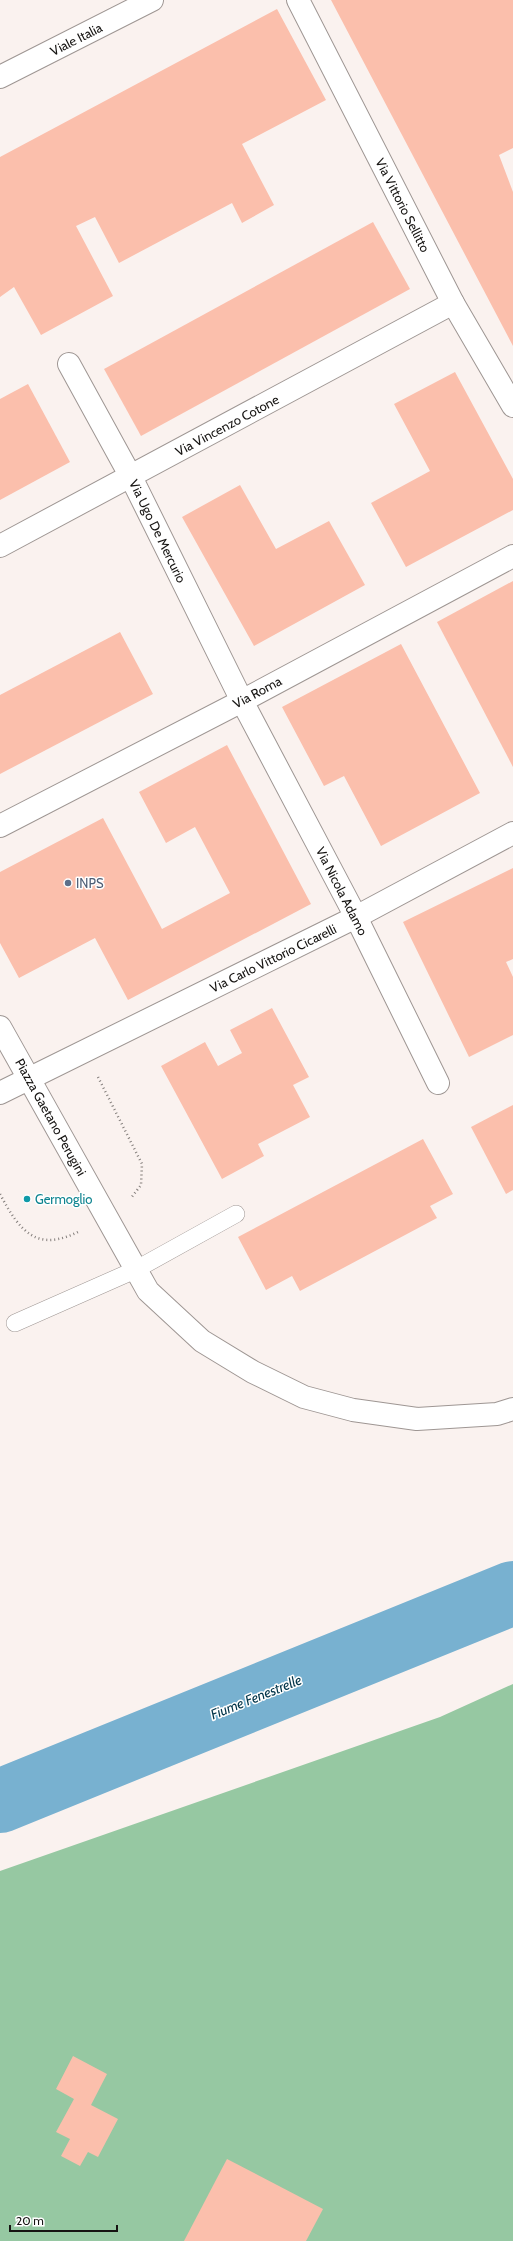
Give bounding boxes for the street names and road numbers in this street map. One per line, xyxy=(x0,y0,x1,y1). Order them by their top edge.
street label: Viale Italia xyxy=(47,19,105,59)
street label: Via Vittorio Sellitto xyxy=(372,155,434,255)
street label: Via Vincenzo Cotone xyxy=(172,391,282,459)
street label: Via Ugo De Mercurio xyxy=(126,477,190,585)
street label: Via Roma xyxy=(230,672,285,711)
street label: Via Nicola Adamo xyxy=(313,844,371,938)
street label: Via Carlo Vittorio Cicarelli xyxy=(207,920,339,996)
street label: Piazza Gaetano Perugini xyxy=(12,1056,90,1178)

